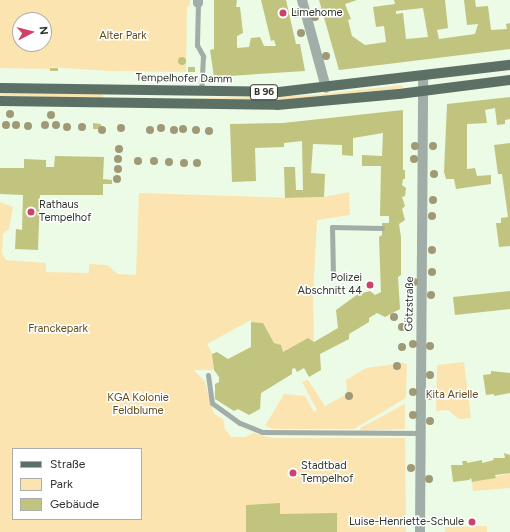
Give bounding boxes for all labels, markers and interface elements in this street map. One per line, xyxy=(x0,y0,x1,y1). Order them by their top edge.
place label: Limehome xyxy=(291,6,343,20)
marker: Limehome xyxy=(278,8,288,18)
north arrow xyxy=(12,12,52,52)
text: N xyxy=(36,26,50,36)
park label: Alter Park xyxy=(99,29,147,43)
street label: Tempelhofer Damm xyxy=(136,72,232,86)
road number: B 96 xyxy=(249,84,279,100)
place label: Rathaus Tempelhof xyxy=(39,199,91,225)
marker: Rathaus Tempelhof xyxy=(26,207,36,217)
place label: Polizei Abschnitt 44 xyxy=(298,272,362,298)
street label: Götzstraße xyxy=(403,276,417,332)
marker: Polizei Abschnitt 44 xyxy=(365,280,375,290)
park label: Franckepark xyxy=(28,322,88,336)
park label: Kita Arielle xyxy=(426,388,478,402)
park label: KGA Kolonie Feldblume xyxy=(107,392,169,418)
legend xyxy=(12,448,142,520)
text: Straße xyxy=(50,457,85,471)
place label: Stadtbad Tempelhof xyxy=(301,460,353,486)
marker: Stadtbad Tempelhof xyxy=(288,468,298,478)
text: Park xyxy=(50,477,73,491)
text: Gebäude xyxy=(50,497,99,511)
place label: Luise-Henriette-Schule xyxy=(349,515,464,529)
marker: Luise-Henriette-Schule xyxy=(467,517,477,527)

